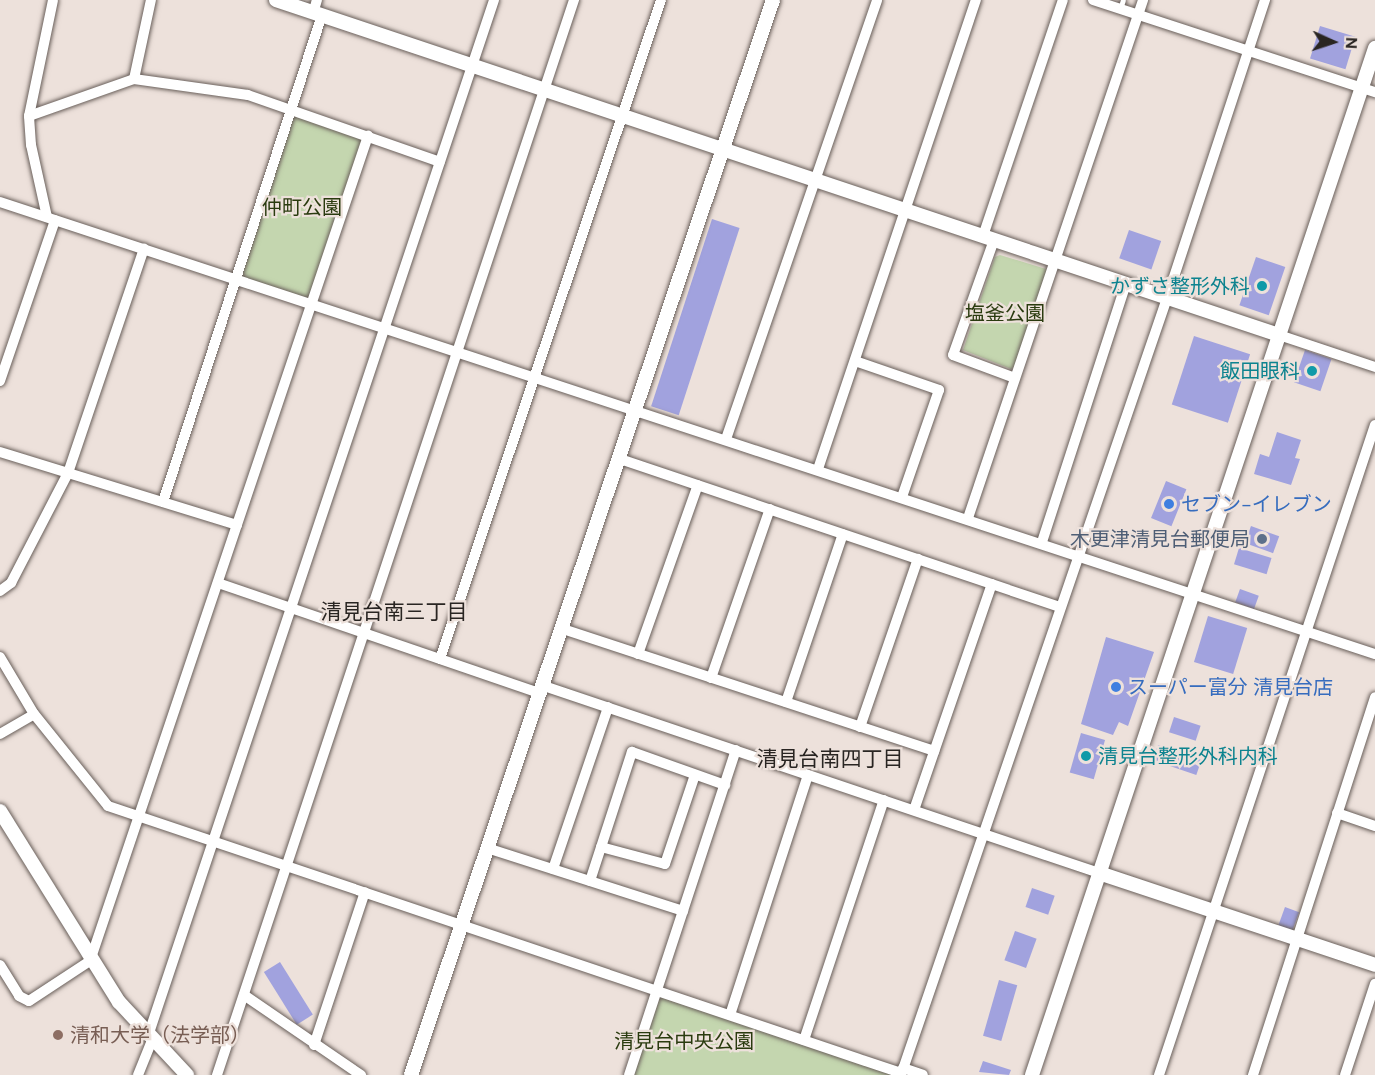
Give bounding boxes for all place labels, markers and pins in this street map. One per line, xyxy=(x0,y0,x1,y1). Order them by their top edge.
place label: かずさ整形外科 xyxy=(1110,274,1250,298)
marker: かずさ整形外科 xyxy=(1255,279,1269,293)
place label: 飯田眼科 xyxy=(1220,359,1300,383)
marker: 飯田眼科 xyxy=(1305,364,1319,378)
place label: セブン-イレブン xyxy=(1181,492,1332,516)
marker: セブン-イレブン xyxy=(1162,497,1176,511)
place label: 木更津清見台郵便局 xyxy=(1070,527,1250,551)
marker: 木更津清見台郵便局 xyxy=(1255,532,1269,546)
place label: スーパー富分 清見台店 xyxy=(1128,675,1333,699)
marker: スーパー富分 清見台店 xyxy=(1109,680,1123,694)
place label: 清見台整形外科内科 xyxy=(1098,744,1278,768)
marker: 清見台整形外科内科 xyxy=(1079,749,1093,763)
place label: 清和大学（法学部） xyxy=(70,1023,250,1047)
marker: 清和大学（法学部） xyxy=(51,1028,65,1042)

